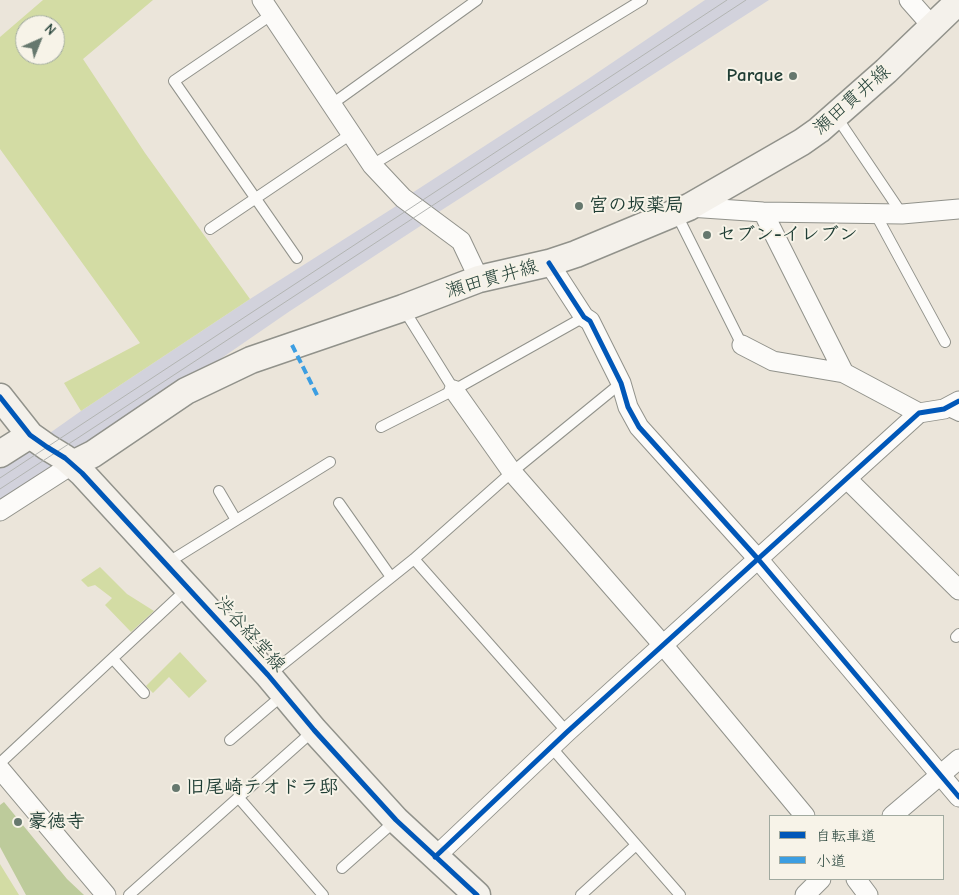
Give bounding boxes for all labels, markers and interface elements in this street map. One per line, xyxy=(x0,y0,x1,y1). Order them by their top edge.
north arrow xyxy=(15,15,65,65)
text: N xyxy=(41,20,59,39)
street label: 瀬田貫井線 xyxy=(809,60,895,140)
place label: Parque xyxy=(727,65,783,87)
marker: Parque xyxy=(787,70,799,82)
place label: 宮の坂薬局 xyxy=(589,195,684,217)
marker: 宮の坂薬局 xyxy=(573,200,585,212)
place label: セブン-イレブン xyxy=(717,224,858,246)
marker: セブン-イレブン xyxy=(701,229,713,241)
street label: 瀬田貫井線 xyxy=(443,255,541,303)
street label: 渋谷経堂線 xyxy=(210,591,290,677)
place label: 旧尾崎テオドラ邸 xyxy=(186,777,338,799)
marker: 旧尾崎テオドラ邸 xyxy=(170,782,182,794)
place label: 豪徳寺 xyxy=(28,811,85,833)
legend xyxy=(769,815,944,880)
marker: 豪徳寺 xyxy=(12,816,24,828)
text: 自転車道 xyxy=(816,827,876,845)
text: 小道 xyxy=(816,852,846,870)

